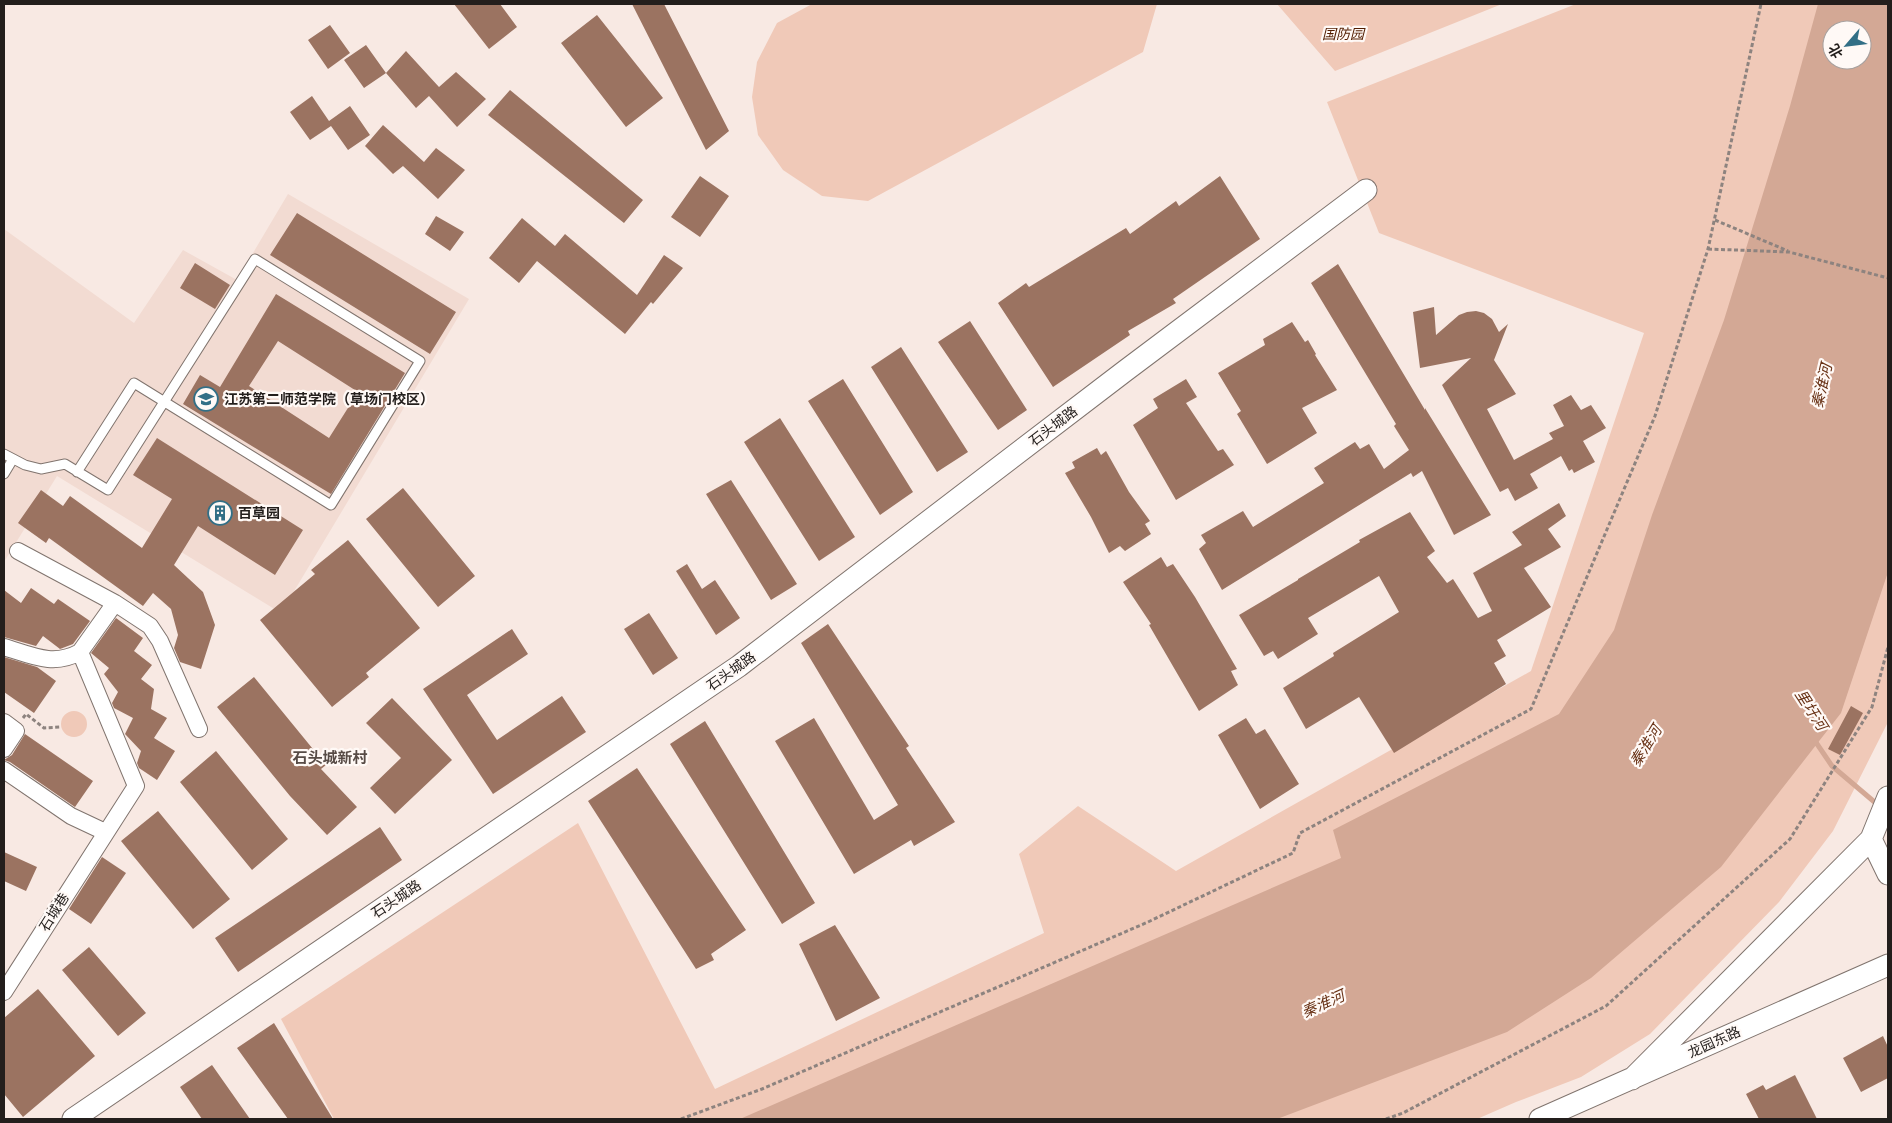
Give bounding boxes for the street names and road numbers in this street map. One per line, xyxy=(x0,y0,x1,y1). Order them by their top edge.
street label: 石头城路 xyxy=(1025,401,1081,450)
street label: 石头城路 xyxy=(702,647,759,694)
street label: 石头城路 xyxy=(367,875,424,922)
street label: 石城巷 xyxy=(34,889,73,935)
street label: 龙园东路 xyxy=(1684,1021,1743,1062)

